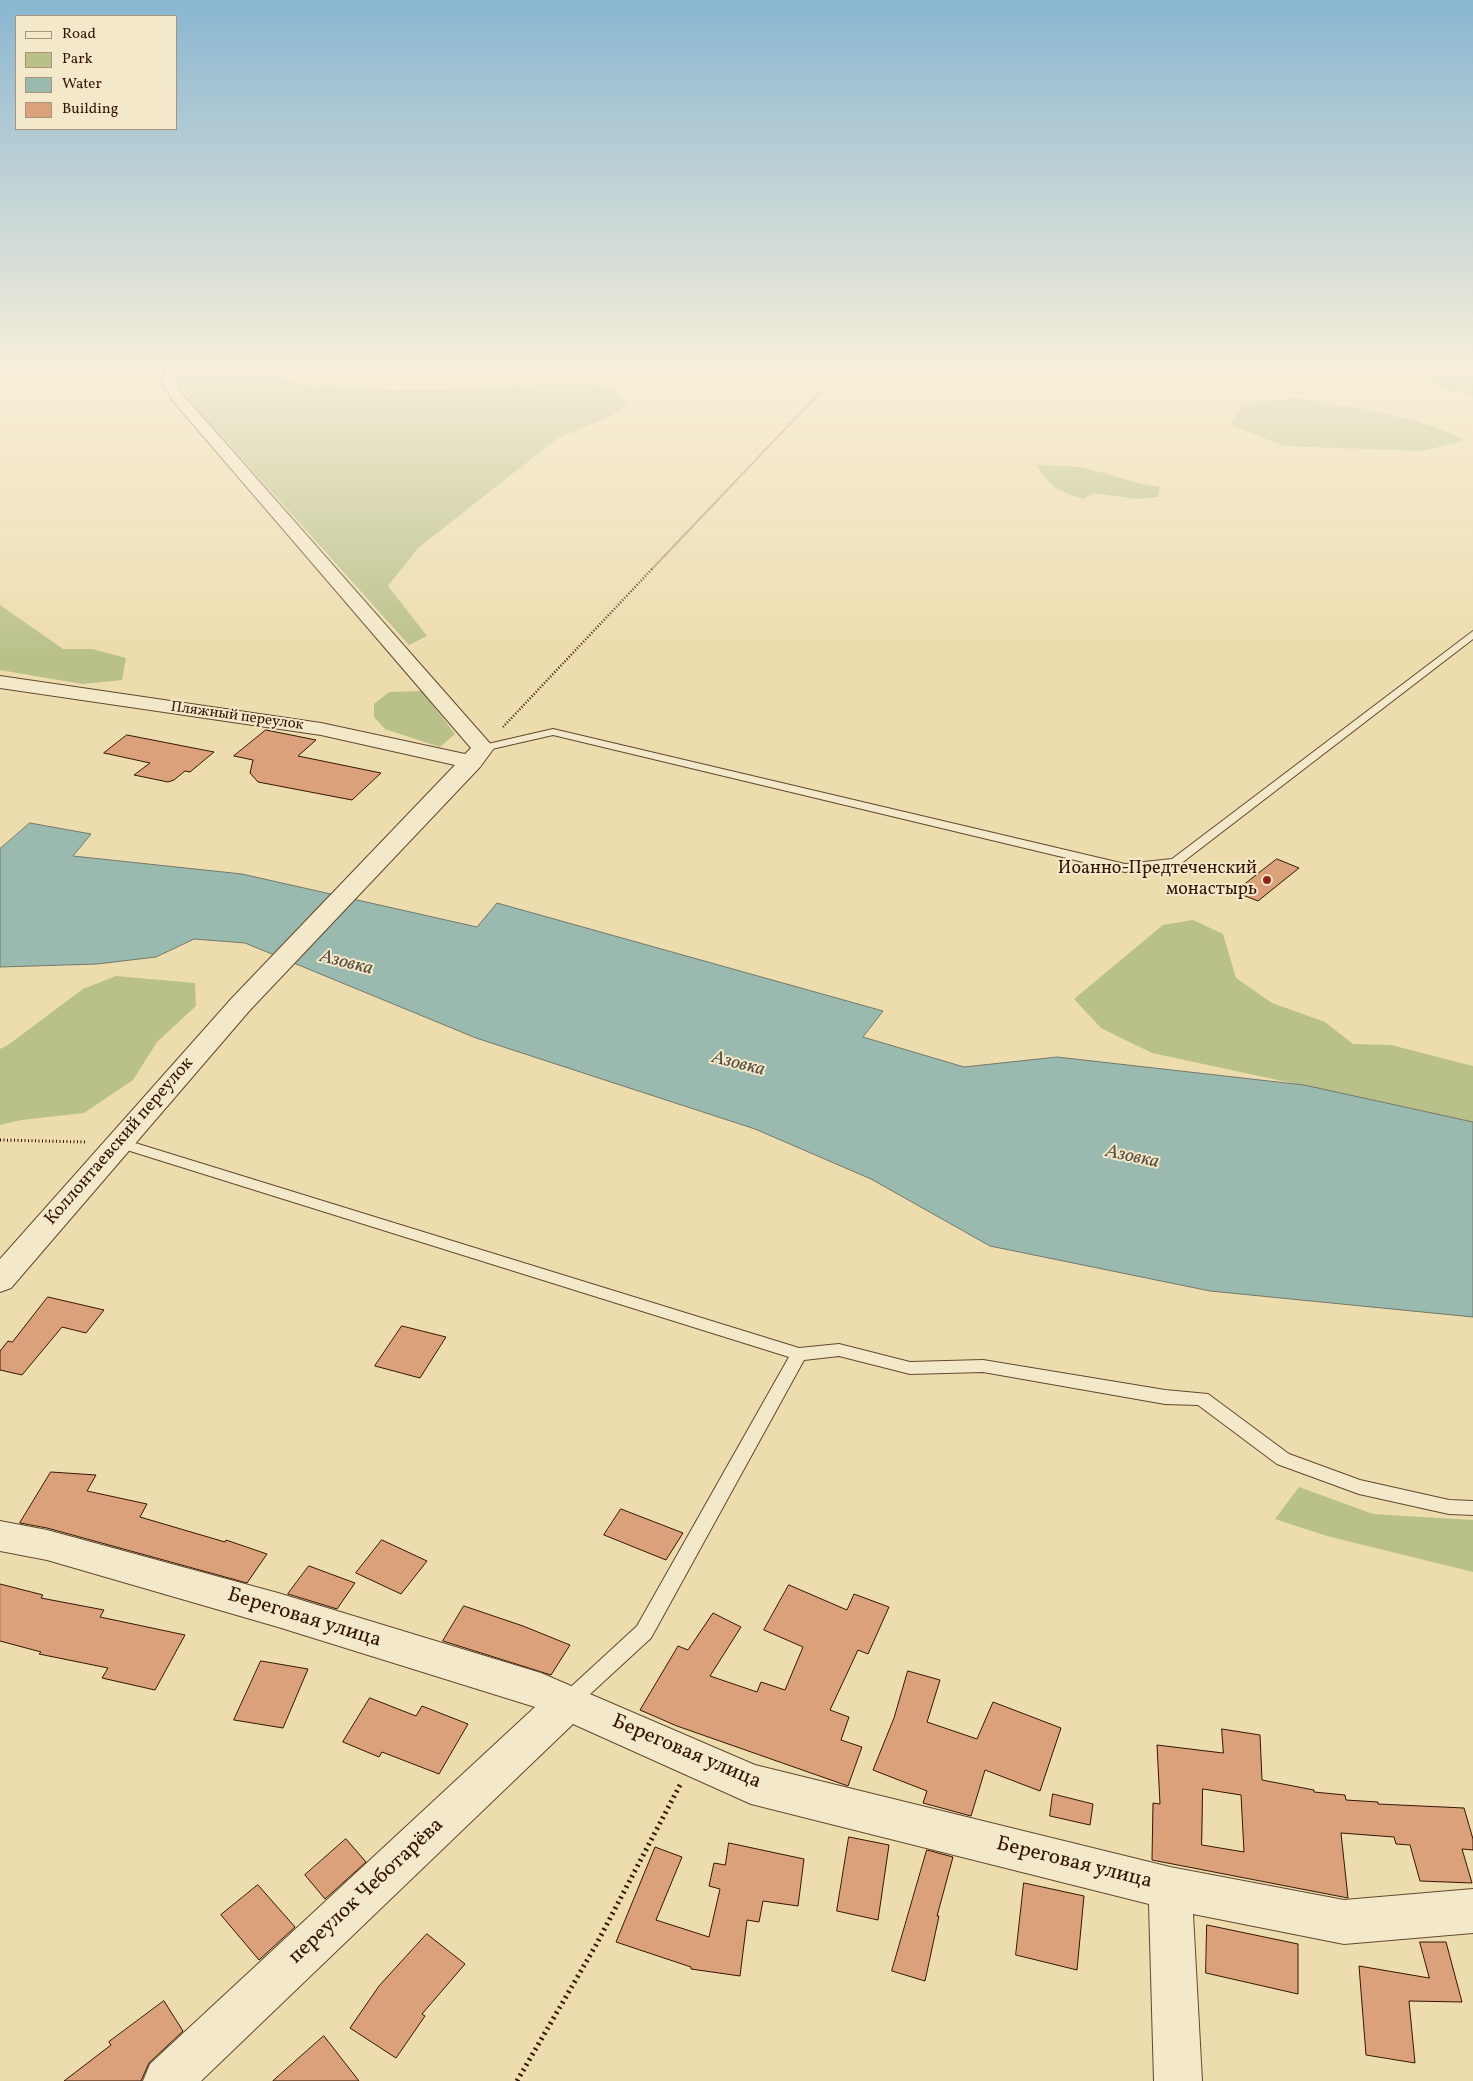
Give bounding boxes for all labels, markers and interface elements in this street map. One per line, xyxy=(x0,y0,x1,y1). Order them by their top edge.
legend xyxy=(15,15,178,130)
text: Road xyxy=(62,24,96,45)
text: Park xyxy=(62,49,93,70)
text: Water xyxy=(62,74,102,95)
text: Building xyxy=(62,99,118,120)
street label: Пляжный переулок xyxy=(169,699,305,735)
place label: Иоанно-Предтеченский монастырь xyxy=(1058,859,1257,902)
marker: Иоанно-Предтеченский монастырь xyxy=(1261,874,1273,886)
water label: Азовка xyxy=(317,946,375,982)
water label: Азовка xyxy=(709,1047,767,1083)
street label: Коллонтаевский переулок xyxy=(41,1053,199,1231)
water label: Азовка xyxy=(1103,1141,1161,1175)
street label: Береговая улица xyxy=(224,1584,384,1654)
street label: Береговая улица xyxy=(608,1710,764,1796)
street label: переулок Чеботарёва xyxy=(284,1814,450,1970)
street label: Береговая улица xyxy=(993,1832,1155,1896)

